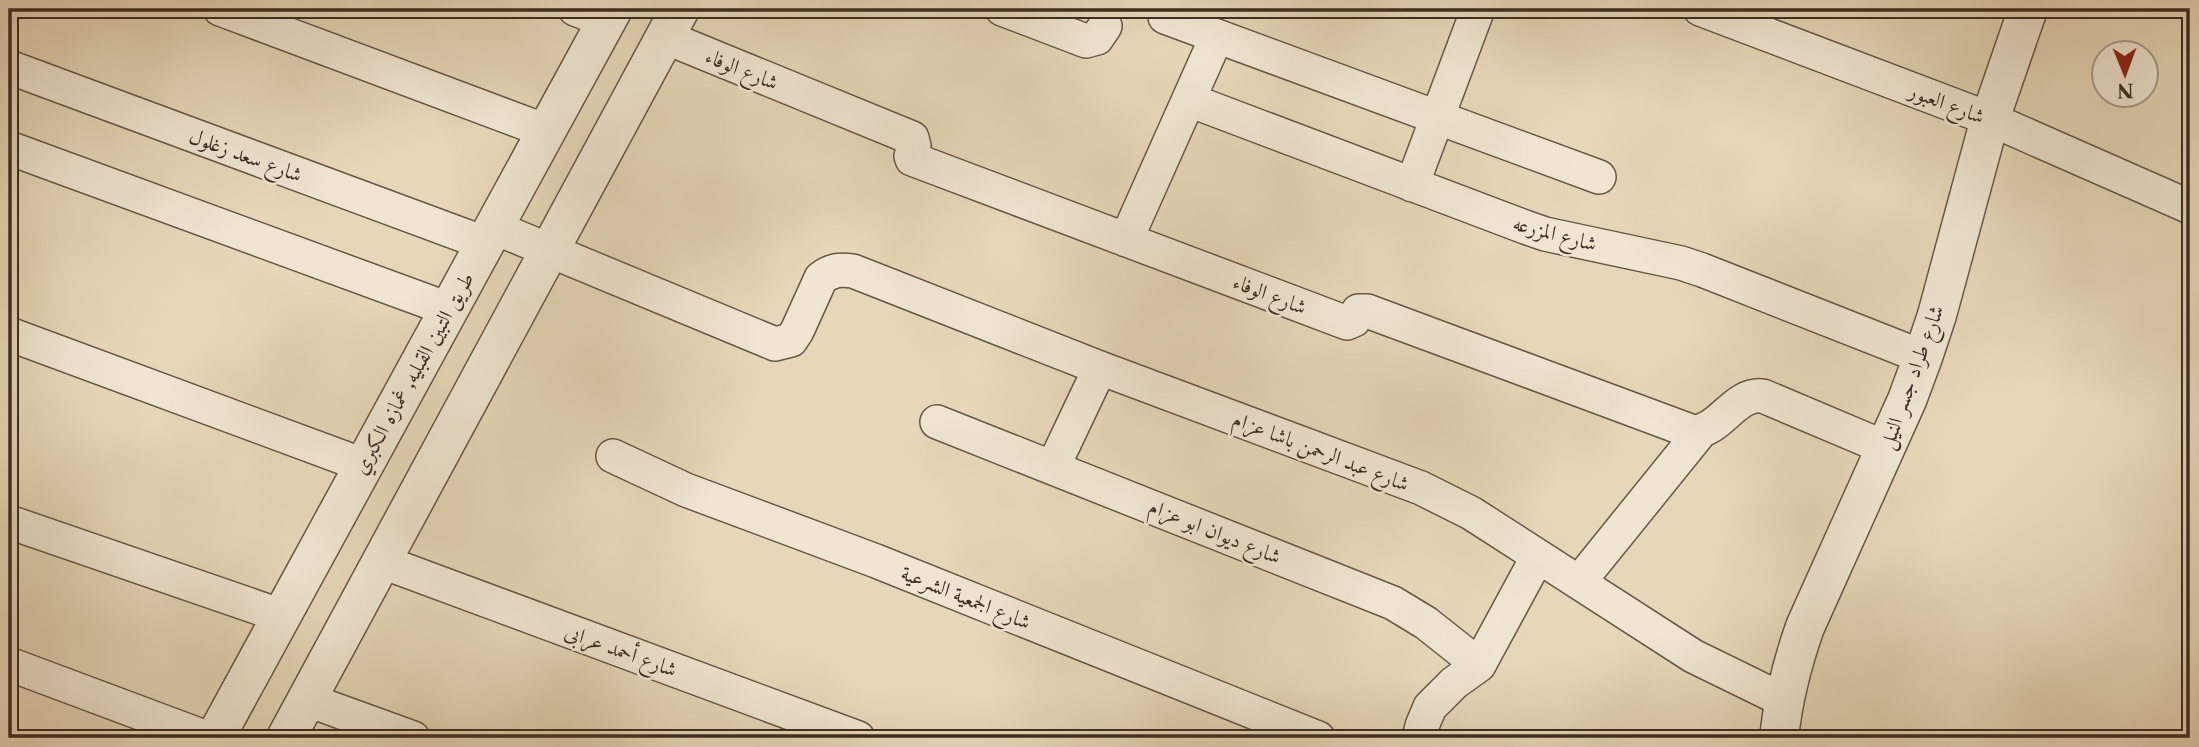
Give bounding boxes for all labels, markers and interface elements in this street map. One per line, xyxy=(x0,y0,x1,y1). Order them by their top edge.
north arrow xyxy=(2090,38,2160,108)
street label: شارع الوفاء xyxy=(700,43,782,100)
street label: شارع العبور xyxy=(1902,77,1988,134)
text: N xyxy=(2117,79,2134,102)
street label: شارع سعد زغلول xyxy=(184,123,306,193)
street label: شارع المزرعه xyxy=(1509,210,1600,262)
street label: طريق التبين القبليه, غمازه الكبري xyxy=(347,268,482,480)
street label: شارع الوفاء xyxy=(1228,269,1310,325)
street label: شارع طراد جسر النيل xyxy=(1873,301,1954,455)
street label: شارع عبد الرحمن باشا عزام xyxy=(1227,406,1413,502)
street label: شارع ديوان ابو عزام xyxy=(1143,493,1285,574)
street label: شارع الجمعية الشرعية xyxy=(895,560,1034,640)
street label: شارع أحمد عرابى xyxy=(559,616,681,688)

